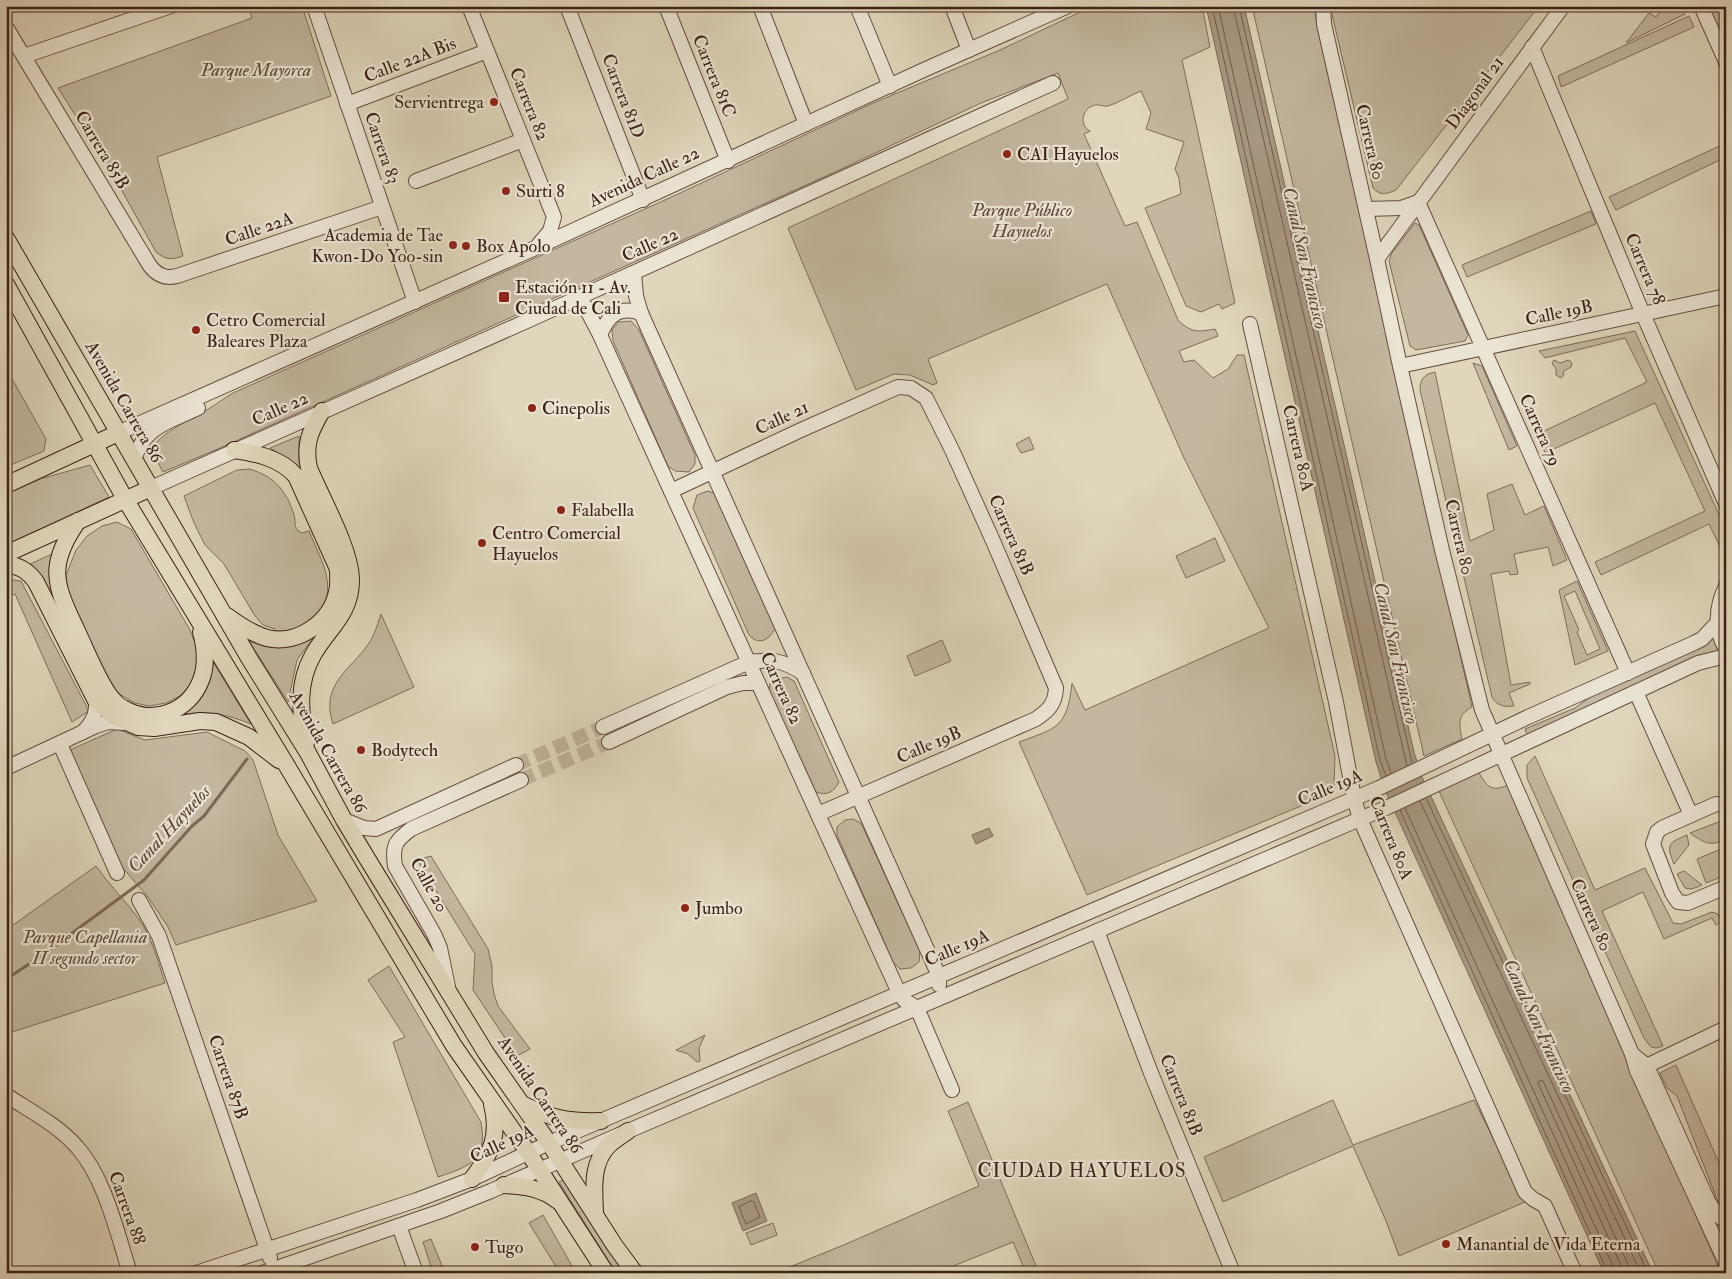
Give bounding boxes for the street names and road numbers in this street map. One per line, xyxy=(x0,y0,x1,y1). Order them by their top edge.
street label: Carrera 81C xyxy=(687,31,741,121)
street label: Calle 22A Bis xyxy=(361,32,459,88)
street label: Carrera 81D xyxy=(596,50,650,142)
street label: Diagonal 21 xyxy=(1441,52,1509,134)
street label: Carrera 82 xyxy=(504,64,554,144)
street label: Carrera 80 xyxy=(1350,102,1390,182)
street label: Carrera 85B xyxy=(70,107,134,193)
street label: Carrera 83 xyxy=(359,109,405,187)
street label: Avenida Calle 22 xyxy=(584,141,703,213)
street label: Calle 22A xyxy=(222,206,297,251)
street label: Calle 22 xyxy=(618,222,682,268)
street label: Carrera 78 xyxy=(1620,230,1670,308)
street label: Calle 19B xyxy=(1523,295,1595,331)
street label: Avenida Carrera 86 xyxy=(79,336,169,468)
street label: Calle 22 xyxy=(248,386,312,432)
street label: Carrera 79 xyxy=(1514,390,1566,470)
street label: Calle 21 xyxy=(752,396,812,440)
street label: Carrera 80A xyxy=(1277,402,1319,494)
street label: Carrera 81B xyxy=(983,491,1039,579)
street label: Carrera 80 xyxy=(1439,497,1479,577)
street label: Carrera 82 xyxy=(755,648,807,728)
street label: Avenida Carrera 86 xyxy=(283,686,373,818)
street label: Calle 19B xyxy=(893,721,965,769)
street label: Calle 19A xyxy=(1294,764,1366,812)
street label: Carrera 80A xyxy=(1364,793,1418,884)
street label: Calle 20 xyxy=(405,853,453,917)
street label: Carrera 80 xyxy=(1565,875,1617,955)
street label: Calle 19A xyxy=(921,924,993,972)
street label: Avenida Carrera 86 xyxy=(492,1031,588,1159)
street label: Carrera 87B xyxy=(203,1032,253,1122)
street label: Carrera 81B xyxy=(1154,1051,1208,1139)
street label: Calle 19A xyxy=(466,1119,538,1169)
street label: Carrera 88 xyxy=(103,1168,151,1248)

